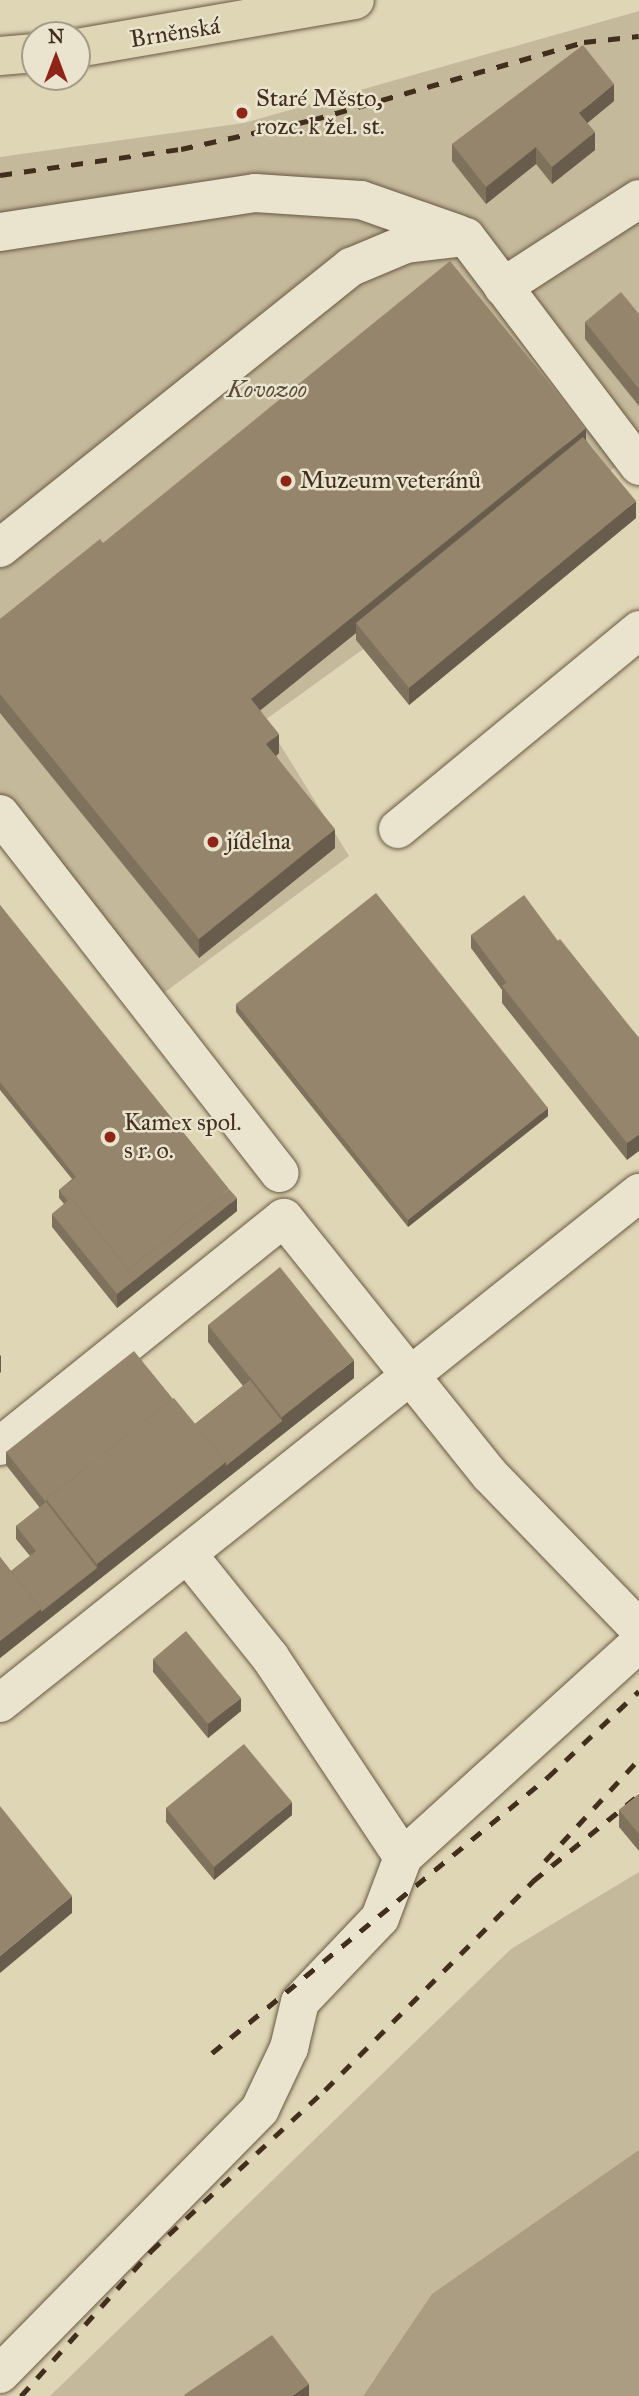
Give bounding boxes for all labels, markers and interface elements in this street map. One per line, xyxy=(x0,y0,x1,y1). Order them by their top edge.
street label: Brněnská xyxy=(128,12,222,54)
north arrow xyxy=(21,21,91,91)
text: N xyxy=(48,25,64,48)
place label: Staré Město, rozc. k žel. st. xyxy=(256,85,385,141)
marker: Staré Město, rozc. k žel. st. xyxy=(234,105,250,121)
park label: Kovozoo xyxy=(227,376,307,404)
place label: Muzeum veteránů xyxy=(300,467,481,495)
marker: Muzeum veteránů xyxy=(278,473,294,489)
place label: jídelna xyxy=(227,828,291,856)
marker: jídelna xyxy=(205,834,221,850)
place label: Kamex spol. s r. o. xyxy=(124,1109,241,1165)
marker: Kamex spol. s r. o. xyxy=(102,1129,118,1145)

